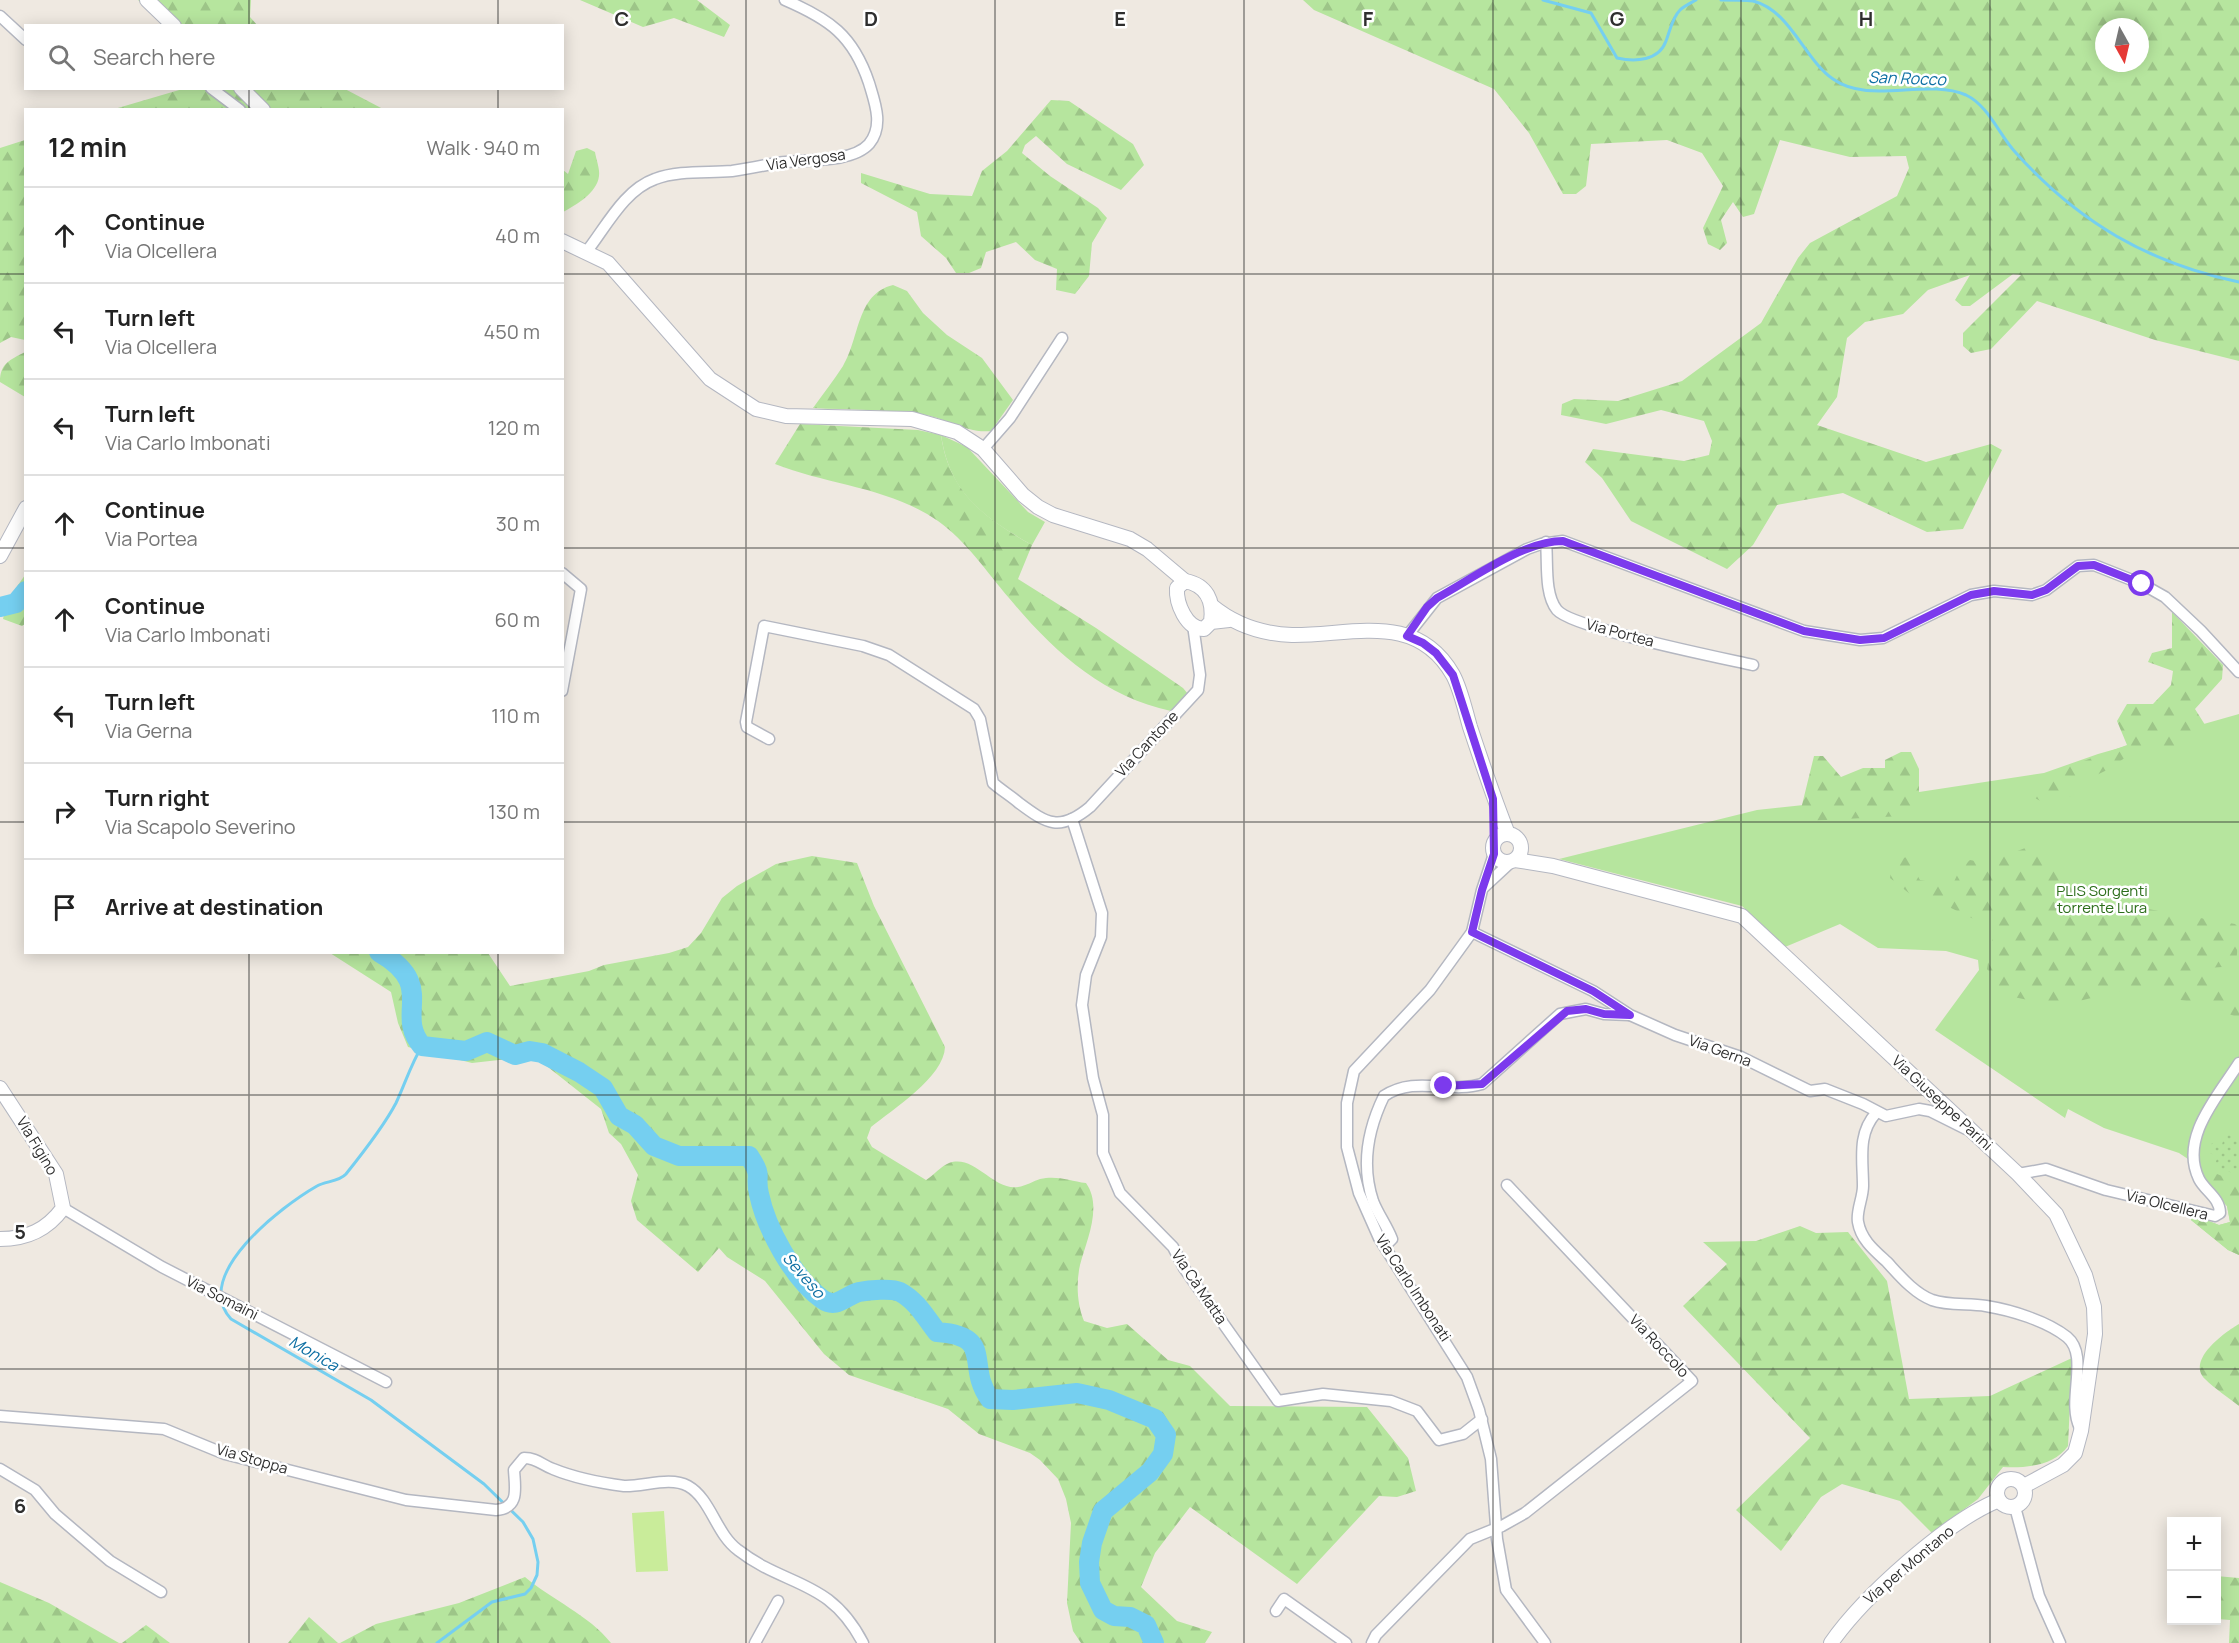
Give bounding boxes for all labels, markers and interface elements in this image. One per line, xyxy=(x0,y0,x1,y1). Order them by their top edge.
text: C xyxy=(615,5,629,32)
text: D xyxy=(864,5,878,32)
text: E xyxy=(1114,5,1126,32)
text: F xyxy=(1363,5,1374,32)
text: G xyxy=(1610,5,1625,32)
text: H xyxy=(1859,5,1873,32)
north arrow xyxy=(2095,18,2149,72)
search box xyxy=(24,24,564,90)
icon: search xyxy=(45,41,78,74)
text: Search here xyxy=(93,42,215,72)
water label: San Rocco xyxy=(1868,66,1948,90)
text: 12 min xyxy=(48,129,127,165)
text: Walk · 940 m xyxy=(427,134,540,161)
street label: Via Vergosa xyxy=(765,144,847,175)
text: Continue xyxy=(105,207,205,237)
icon: ahead xyxy=(48,219,81,252)
text: 40 m xyxy=(495,222,540,249)
text: Via Olcellera xyxy=(105,237,217,264)
text: Turn left xyxy=(105,303,195,333)
icon: left xyxy=(48,315,81,348)
text: 450 m xyxy=(484,318,540,345)
text: Via Olcellera xyxy=(105,333,217,360)
text: Turn left xyxy=(105,399,195,429)
icon: left xyxy=(48,411,81,444)
text: 120 m xyxy=(488,414,540,441)
text: Via Carlo Imbonati xyxy=(105,429,271,456)
text: Continue xyxy=(105,495,205,525)
icon: ahead xyxy=(48,507,81,540)
text: 30 m xyxy=(496,510,540,537)
text: Via Portea xyxy=(105,525,198,552)
route start xyxy=(2128,570,2154,596)
text: Continue xyxy=(105,591,205,621)
icon: ahead xyxy=(48,603,81,636)
text: 60 m xyxy=(494,606,540,633)
street label: Via Portea xyxy=(1584,613,1656,652)
text: Via Carlo Imbonati xyxy=(105,621,271,648)
text: Turn left xyxy=(105,687,195,717)
icon: left xyxy=(48,699,81,732)
text: 110 m xyxy=(491,702,540,729)
street label: Via Cantone xyxy=(1110,706,1183,781)
text: Via Gerna xyxy=(105,717,192,744)
text: Turn right xyxy=(105,783,210,813)
icon: right xyxy=(48,795,81,828)
text: 130 m xyxy=(488,798,540,825)
text: Via Scapolo Severino xyxy=(105,813,296,840)
park label: PLIS Sorgenti torrente Lura xyxy=(2056,880,2148,918)
icon: arrive xyxy=(48,891,81,924)
text: Arrive at destination xyxy=(105,892,323,922)
street label: Via Gerna xyxy=(1686,1029,1755,1072)
street label: Via Giuseppe Parini xyxy=(1887,1050,1997,1155)
route end xyxy=(1430,1072,1456,1098)
street label: Via Figino xyxy=(12,1113,63,1179)
street label: Via Olcellera xyxy=(2124,1184,2210,1225)
text: 5 xyxy=(14,1218,26,1245)
street label: Via Carlo Imbonati xyxy=(1371,1230,1456,1346)
street label: Via Cà Matta xyxy=(1167,1245,1232,1328)
water label: Seveso xyxy=(778,1247,831,1304)
street label: Via Somaini xyxy=(182,1270,262,1325)
street label: Via Roccolo xyxy=(1625,1309,1694,1382)
water label: Monica xyxy=(285,1330,344,1377)
street label: Via Stoppa xyxy=(214,1438,290,1479)
text: 6 xyxy=(14,1492,26,1519)
map controls xyxy=(2167,1517,2221,1625)
button: + xyxy=(2167,1517,2221,1571)
street label: Via per Montano xyxy=(1859,1520,1958,1609)
button: − xyxy=(2167,1571,2221,1625)

